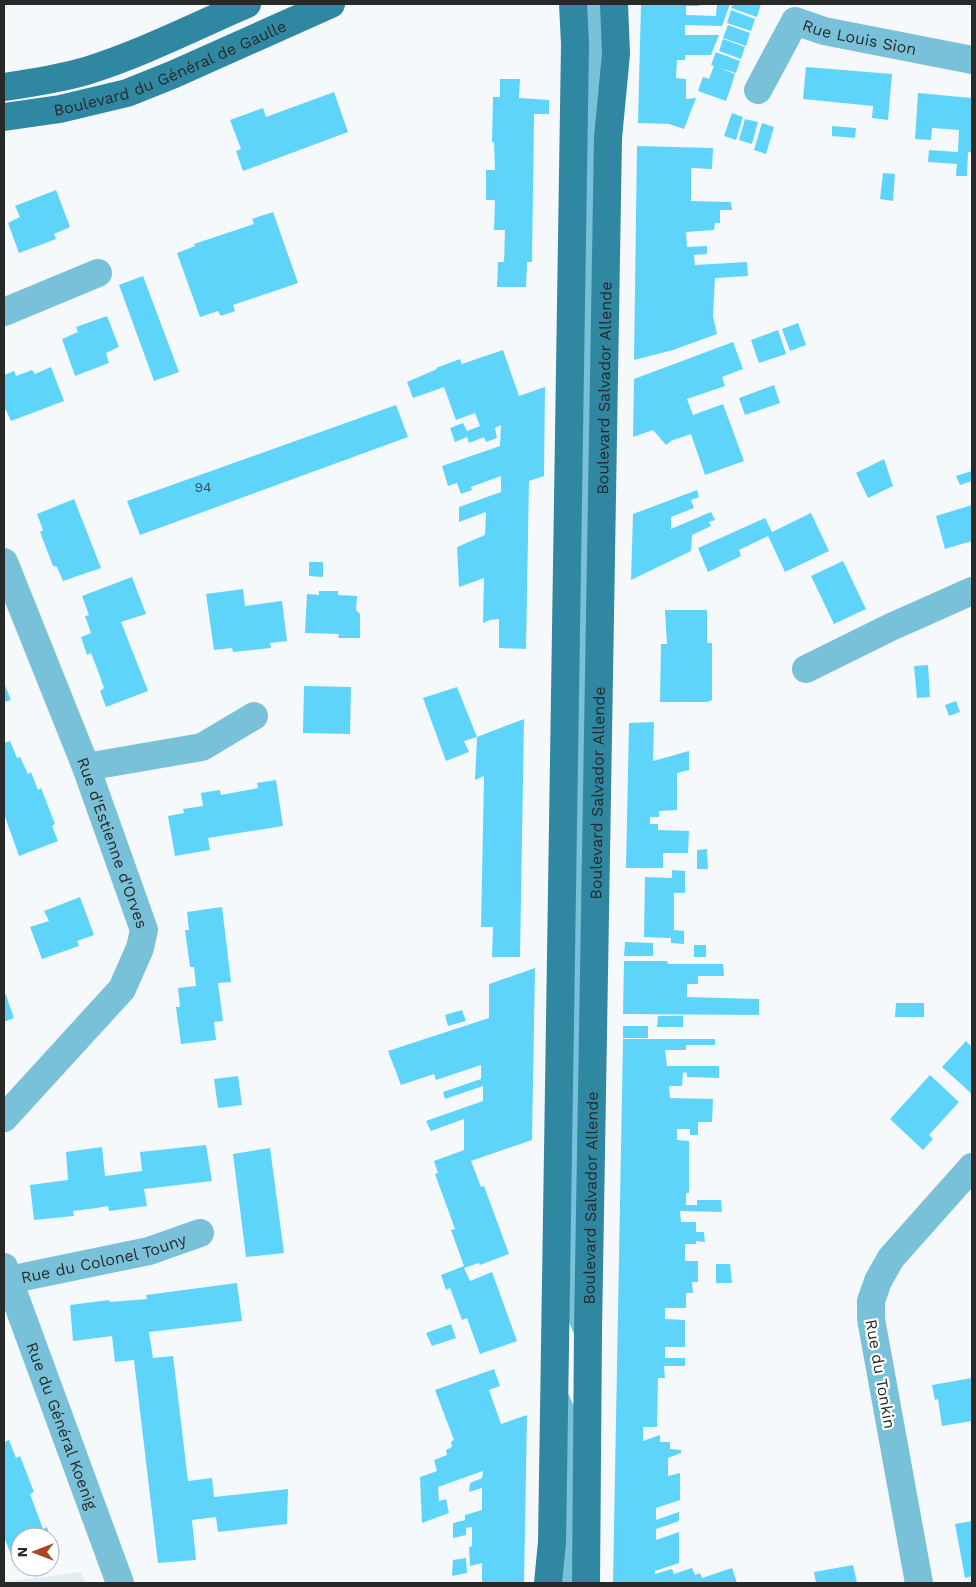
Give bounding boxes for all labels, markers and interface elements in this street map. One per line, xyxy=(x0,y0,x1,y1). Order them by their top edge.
street label: Rue Louis Sion xyxy=(800,15,918,59)
street label: Boulevard du Général de Gaulle xyxy=(52,16,289,120)
street label: Boulevard Salvador Allende xyxy=(593,281,616,495)
house number: 94 xyxy=(194,479,212,495)
street label: Boulevard Salvador Allende xyxy=(586,686,609,900)
street label: Rue d'Estienne d'Orves xyxy=(73,754,152,931)
street label: Boulevard Salvador Allende xyxy=(579,1091,602,1305)
street label: Rue du Colonel Touny xyxy=(19,1229,189,1287)
street label: Rue du Tonkin xyxy=(862,1318,899,1430)
street label: Rue du Général Koenig xyxy=(22,1339,101,1513)
north arrow xyxy=(10,1527,60,1577)
text: N xyxy=(14,1547,30,1557)

